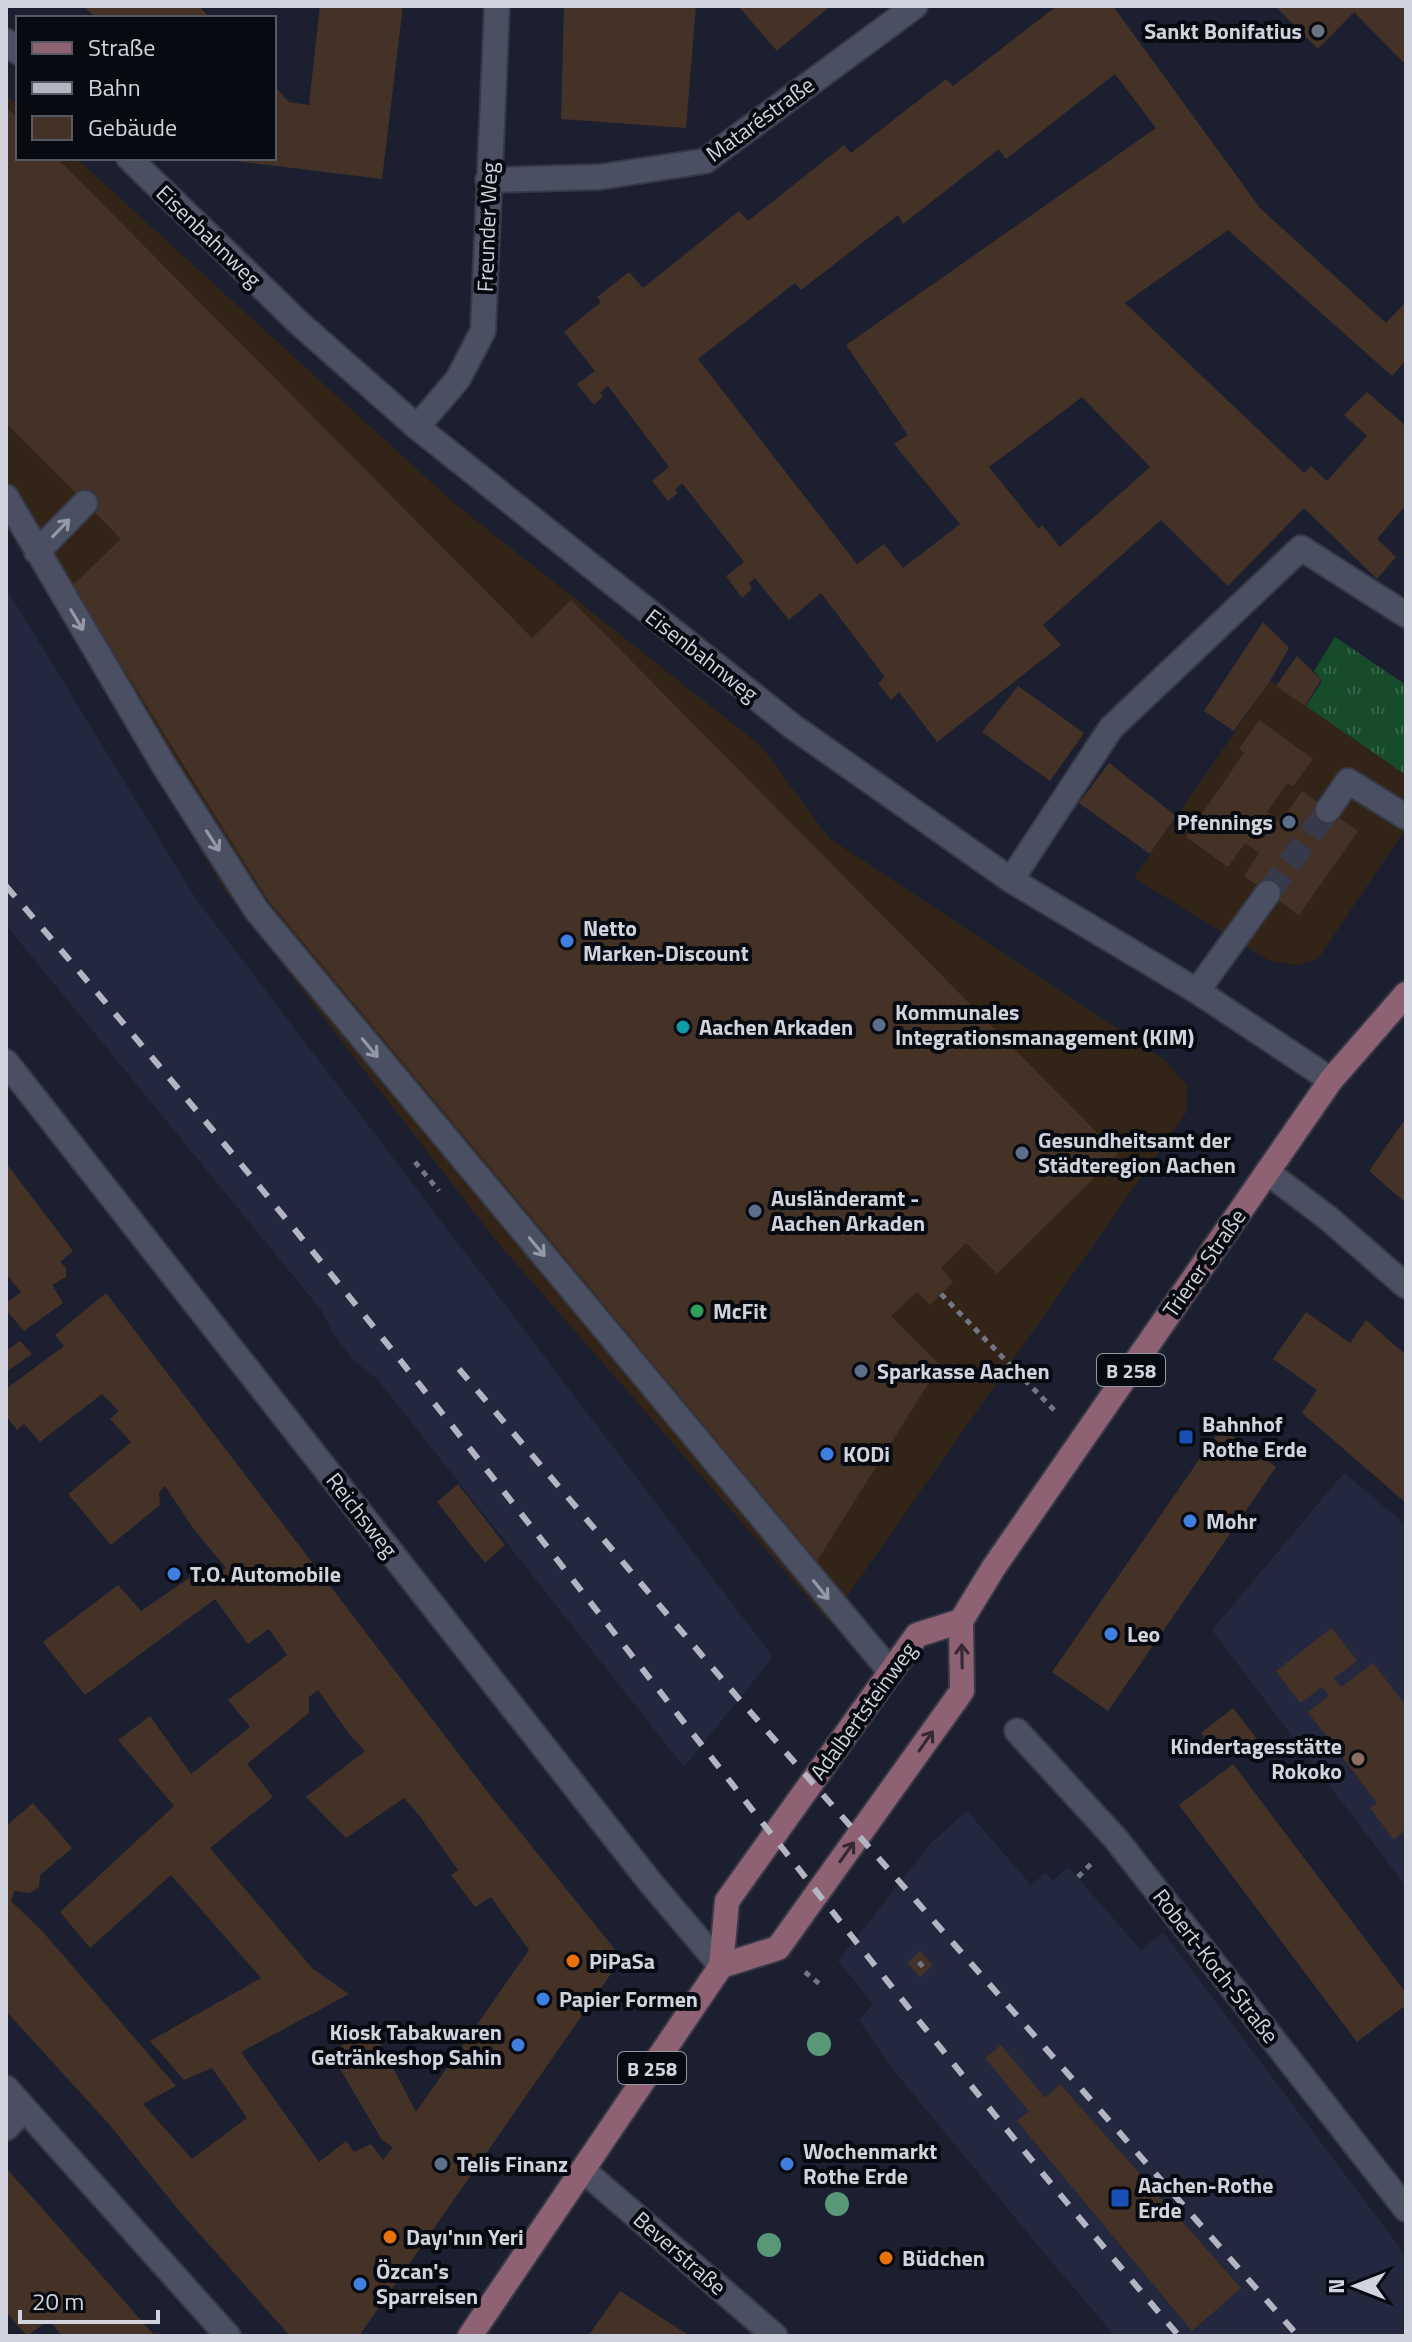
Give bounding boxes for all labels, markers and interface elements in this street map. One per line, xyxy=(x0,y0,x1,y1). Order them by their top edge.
place label: Sankt Bonifatius xyxy=(1144,14,1302,48)
legend xyxy=(16,16,276,160)
marker: Sankt Bonifatius xyxy=(1309,22,1327,40)
text: Straße xyxy=(88,29,155,65)
street label: Mataréstraße xyxy=(699,68,821,170)
text: Bahn xyxy=(88,69,141,105)
text: Gebäude xyxy=(88,109,177,145)
street label: Freunder Weg xyxy=(468,162,506,292)
street label: Eisenbahnweg xyxy=(149,177,269,295)
one-way arrow xyxy=(52,518,71,538)
street label: Eisenbahnweg xyxy=(638,600,766,710)
one-way arrow xyxy=(70,607,85,631)
place label: Pfennings xyxy=(1177,805,1273,839)
marker: Pfennings xyxy=(1280,813,1298,831)
one-way arrow xyxy=(204,830,221,852)
place label: Netto Marken-Discount xyxy=(583,911,749,970)
marker: Netto Marken-Discount xyxy=(558,932,576,950)
place label: Kommunales Integrationsmanagement (KIM) xyxy=(895,995,1194,1054)
place label: Aachen Arkaden xyxy=(699,1010,853,1044)
marker: Kommunales Integrationsmanagement (KIM) xyxy=(870,1016,888,1034)
marker: Aachen Arkaden xyxy=(674,1018,692,1036)
one-way arrow xyxy=(361,1037,379,1057)
place label: Gesundheitsamt der Städteregion Aachen xyxy=(1038,1123,1236,1182)
marker: Gesundheitsamt der Städteregion Aachen xyxy=(1013,1144,1031,1162)
place label: Ausländeramt - Aachen Arkaden xyxy=(771,1181,925,1240)
marker: Ausländeramt - Aachen Arkaden xyxy=(746,1202,764,1220)
street label: Trierer Straße xyxy=(1154,1202,1254,1324)
one-way arrow xyxy=(528,1237,546,1257)
place label: McFit xyxy=(713,1294,767,1328)
marker: McFit xyxy=(688,1302,706,1320)
place label: Sparkasse Aachen xyxy=(877,1354,1050,1388)
road number: B 258 xyxy=(1097,1354,1165,1386)
marker: Sparkasse Aachen xyxy=(852,1362,870,1380)
place label: Bahnhof Rothe Erde xyxy=(1202,1407,1307,1466)
marker: Bahnhof Rothe Erde xyxy=(1177,1428,1195,1446)
place label: KODi xyxy=(843,1437,890,1471)
marker: KODi xyxy=(818,1445,836,1463)
street label: Reichsweg xyxy=(318,1465,406,1565)
place label: Mohr xyxy=(1206,1504,1257,1538)
marker: Mohr xyxy=(1181,1512,1199,1530)
place label: T.O. Automobile xyxy=(190,1557,341,1591)
marker: T.O. Automobile xyxy=(165,1565,183,1583)
one-way arrow xyxy=(812,1579,830,1599)
place label: Leo xyxy=(1127,1617,1160,1651)
marker: Leo xyxy=(1102,1625,1120,1643)
street label: Adalbertsteinweg xyxy=(801,1635,925,1787)
one-way arrow xyxy=(954,1643,969,1670)
place label: Kindertagesstätte Rokoko xyxy=(1170,1729,1342,1788)
one-way arrow xyxy=(918,1731,934,1753)
marker: Kindertagesstätte Rokoko xyxy=(1349,1750,1367,1768)
one-way arrow xyxy=(839,1842,855,1864)
street label: Robert-Koch-Straße xyxy=(1145,1881,1287,2051)
place label: PiPaSa xyxy=(589,1944,655,1978)
marker: PiPaSa xyxy=(564,1952,582,1970)
place label: Papier Formen xyxy=(559,1982,698,2016)
marker: Papier Formen xyxy=(534,1990,552,2008)
place label: Kiosk Tabakwaren Getränkeshop Sahin xyxy=(311,2015,502,2074)
marker: Kiosk Tabakwaren Getränkeshop Sahin xyxy=(509,2036,527,2054)
road number: B 258 xyxy=(618,2052,686,2084)
place label: Wochenmarkt Rothe Erde xyxy=(803,2134,937,2193)
place label: Telis Finanz xyxy=(457,2147,568,2181)
marker: Telis Finanz xyxy=(432,2155,450,2173)
marker: Wochenmarkt Rothe Erde xyxy=(778,2155,796,2173)
place label: Aachen-Rothe Erde xyxy=(1138,2168,1273,2227)
marker: Aachen-Rothe Erde xyxy=(1109,2187,1131,2209)
street label: Beverstraße xyxy=(626,2203,734,2303)
place label: Dayı'nın Yeri xyxy=(406,2220,524,2254)
marker: Dayı'nın Yeri xyxy=(381,2228,399,2246)
place label: Büdchen xyxy=(902,2241,985,2275)
north arrow xyxy=(1316,2246,1396,2326)
marker: Büdchen xyxy=(877,2249,895,2267)
place label: Özcan's Sparreisen xyxy=(376,2254,478,2313)
scale bar xyxy=(20,2274,158,2324)
marker: Özcan's Sparreisen xyxy=(351,2275,369,2293)
text: N xyxy=(1319,2278,1353,2294)
text: 20 m xyxy=(32,2283,84,2319)

